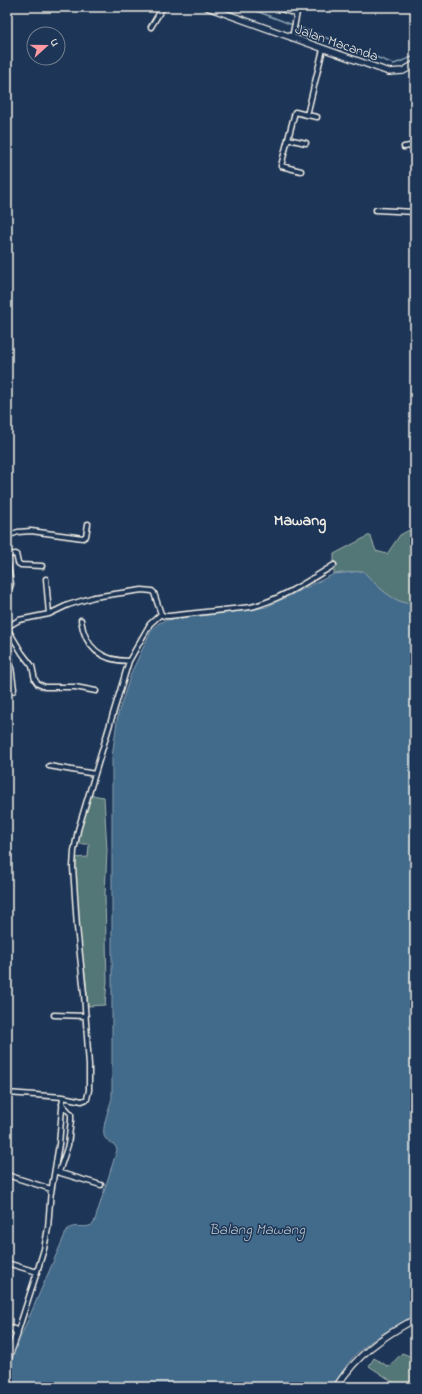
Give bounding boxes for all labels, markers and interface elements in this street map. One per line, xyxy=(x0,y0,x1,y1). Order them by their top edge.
street label: Jalan Macanda xyxy=(292,19,381,67)
north arrow xyxy=(26,26,66,66)
text: U xyxy=(46,37,63,49)
district label: Mawang xyxy=(274,509,326,534)
water label: Balang Mawang xyxy=(209,1219,305,1242)

